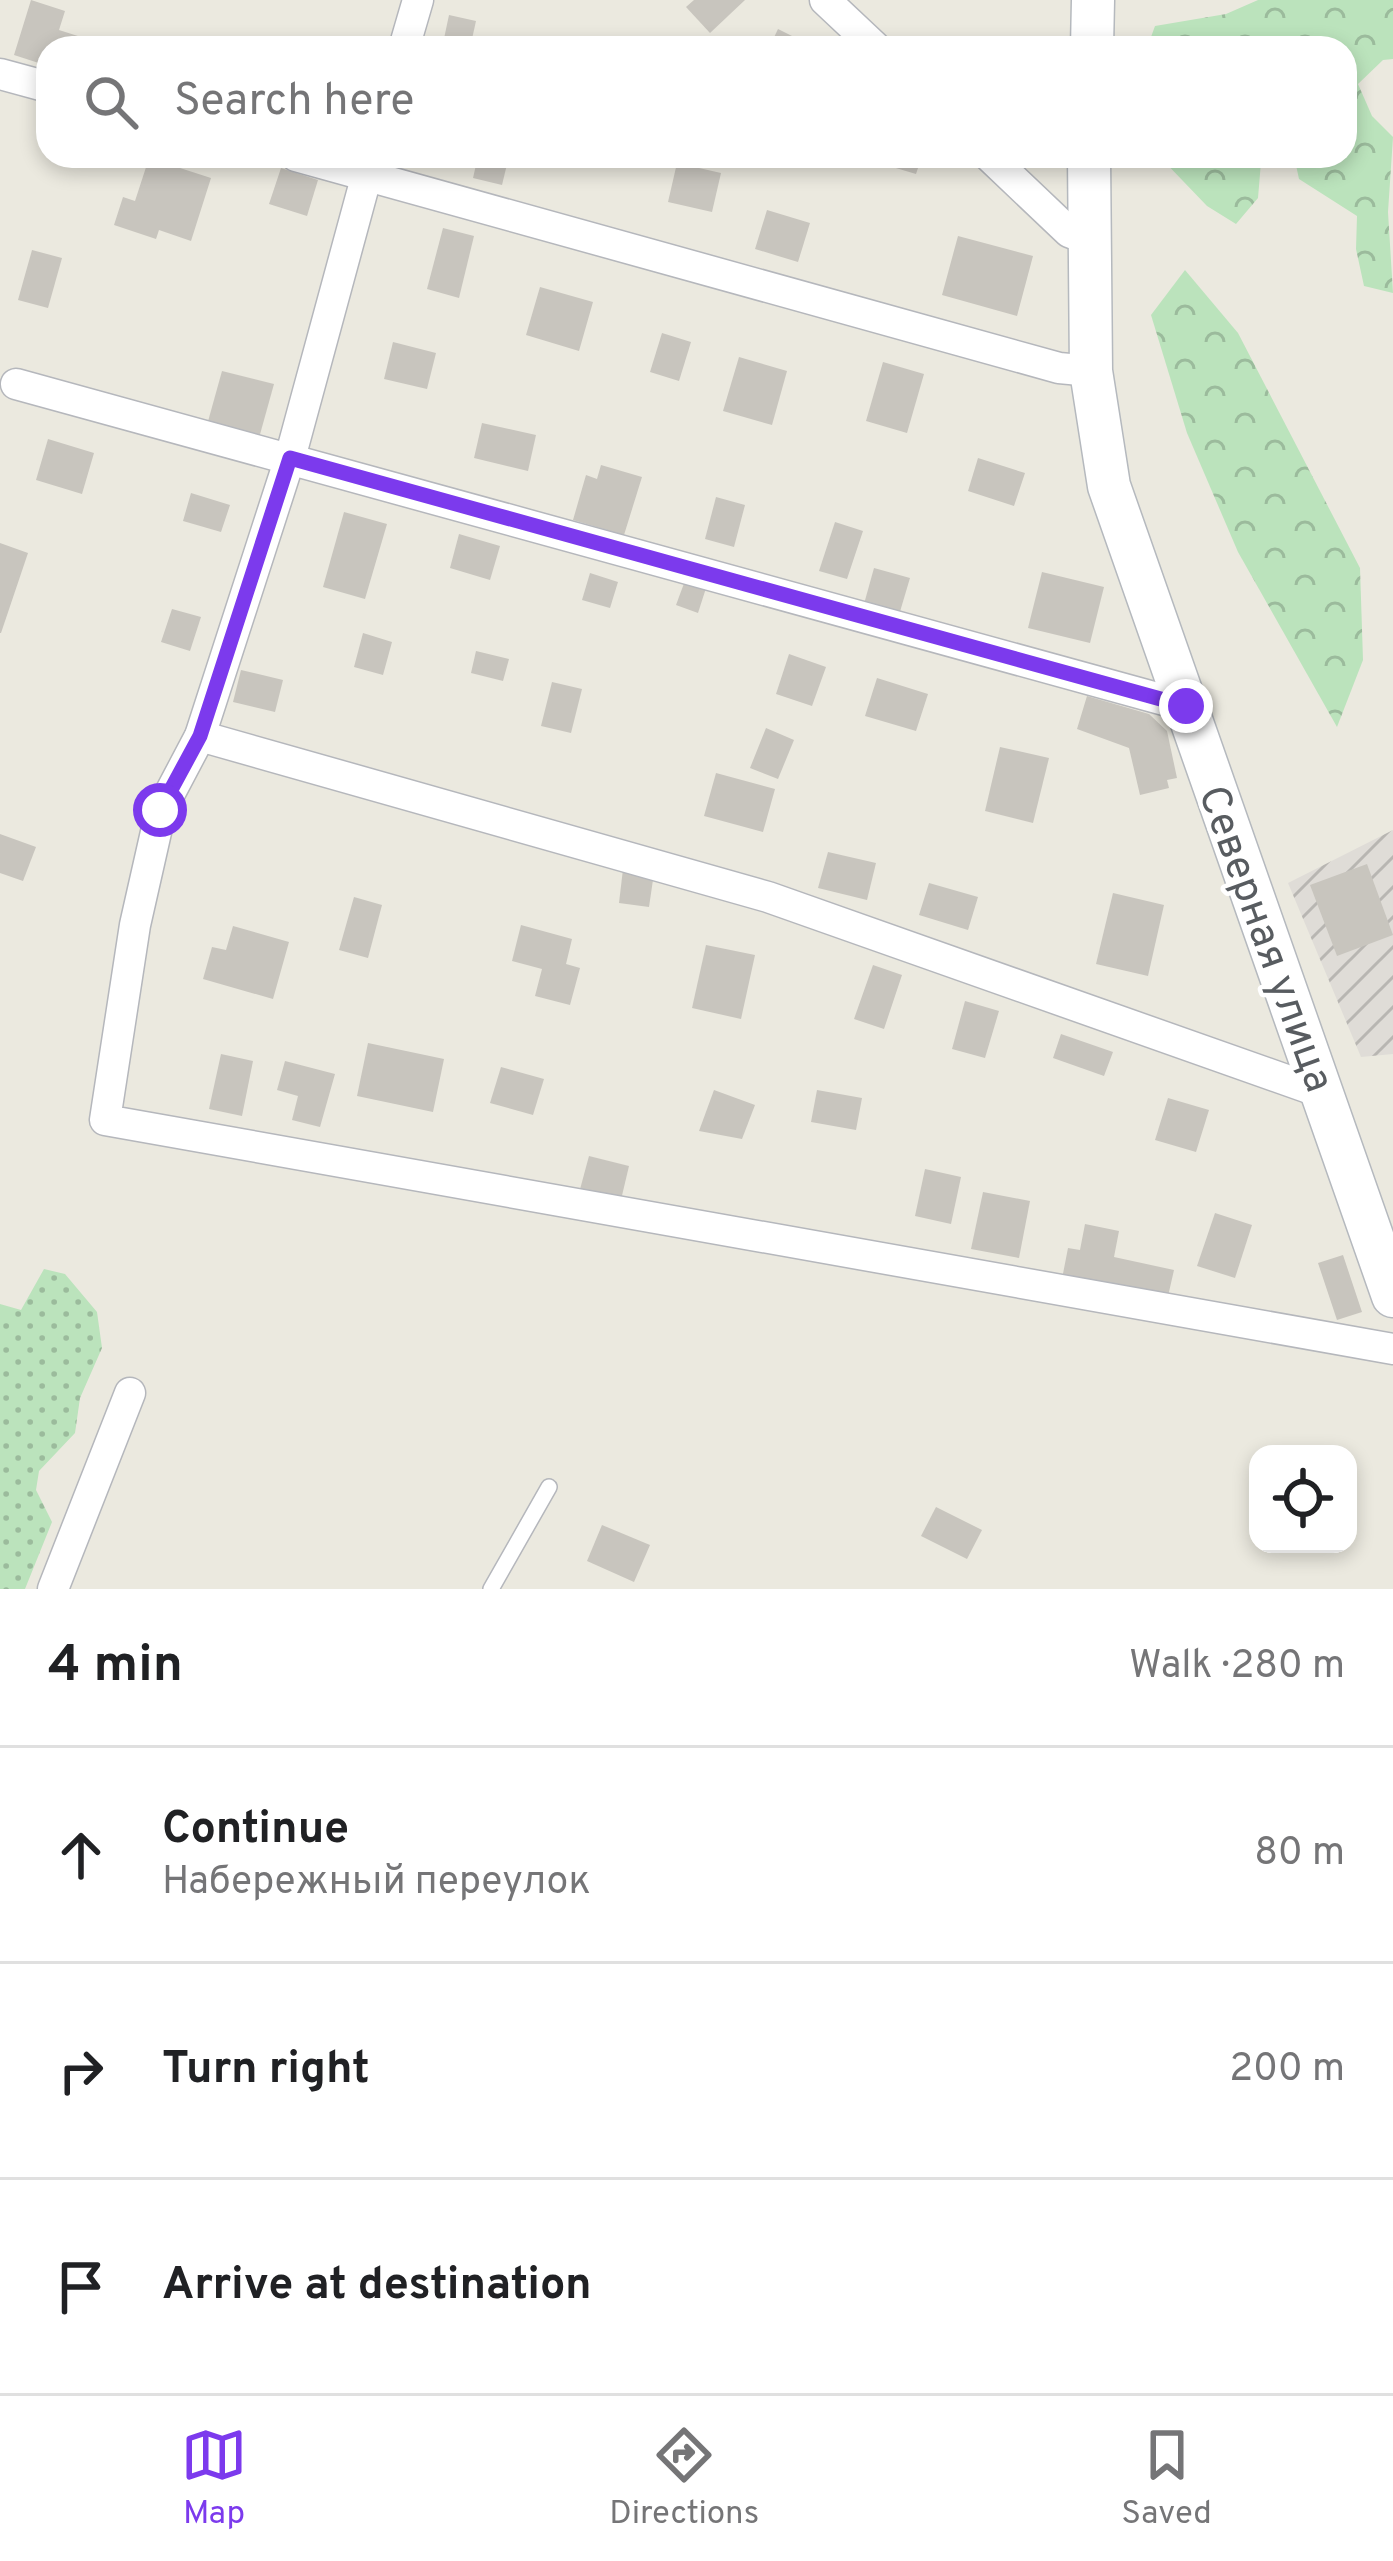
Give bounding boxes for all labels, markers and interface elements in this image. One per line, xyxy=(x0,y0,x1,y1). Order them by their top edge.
search box xyxy=(36,36,1357,168)
icon: search xyxy=(78,69,144,135)
text: Search here xyxy=(174,74,414,131)
route end xyxy=(1159,679,1213,733)
street label: Северная улица xyxy=(1184,779,1344,1100)
route start xyxy=(133,783,187,837)
map controls xyxy=(1249,1445,1357,1553)
button: locate xyxy=(1249,1445,1357,1553)
text: 4 min xyxy=(48,1635,183,1700)
text: Walk · 280 m xyxy=(1129,1643,1345,1692)
text: Continue xyxy=(162,1802,349,1859)
icon: ahead xyxy=(48,1822,114,1888)
text: 80 m xyxy=(1254,1830,1345,1879)
text: Набережный переулок xyxy=(162,1859,591,1908)
icon: right xyxy=(48,2038,114,2104)
text: Turn right xyxy=(162,2042,370,2099)
text: 200 m xyxy=(1229,2046,1345,2095)
icon: arrive xyxy=(48,2254,114,2320)
text: Arrive at destination xyxy=(162,2258,592,2315)
tab: Map xyxy=(181,2422,247,2536)
tab: Directions xyxy=(609,2422,759,2536)
tab: Saved xyxy=(1121,2422,1212,2536)

